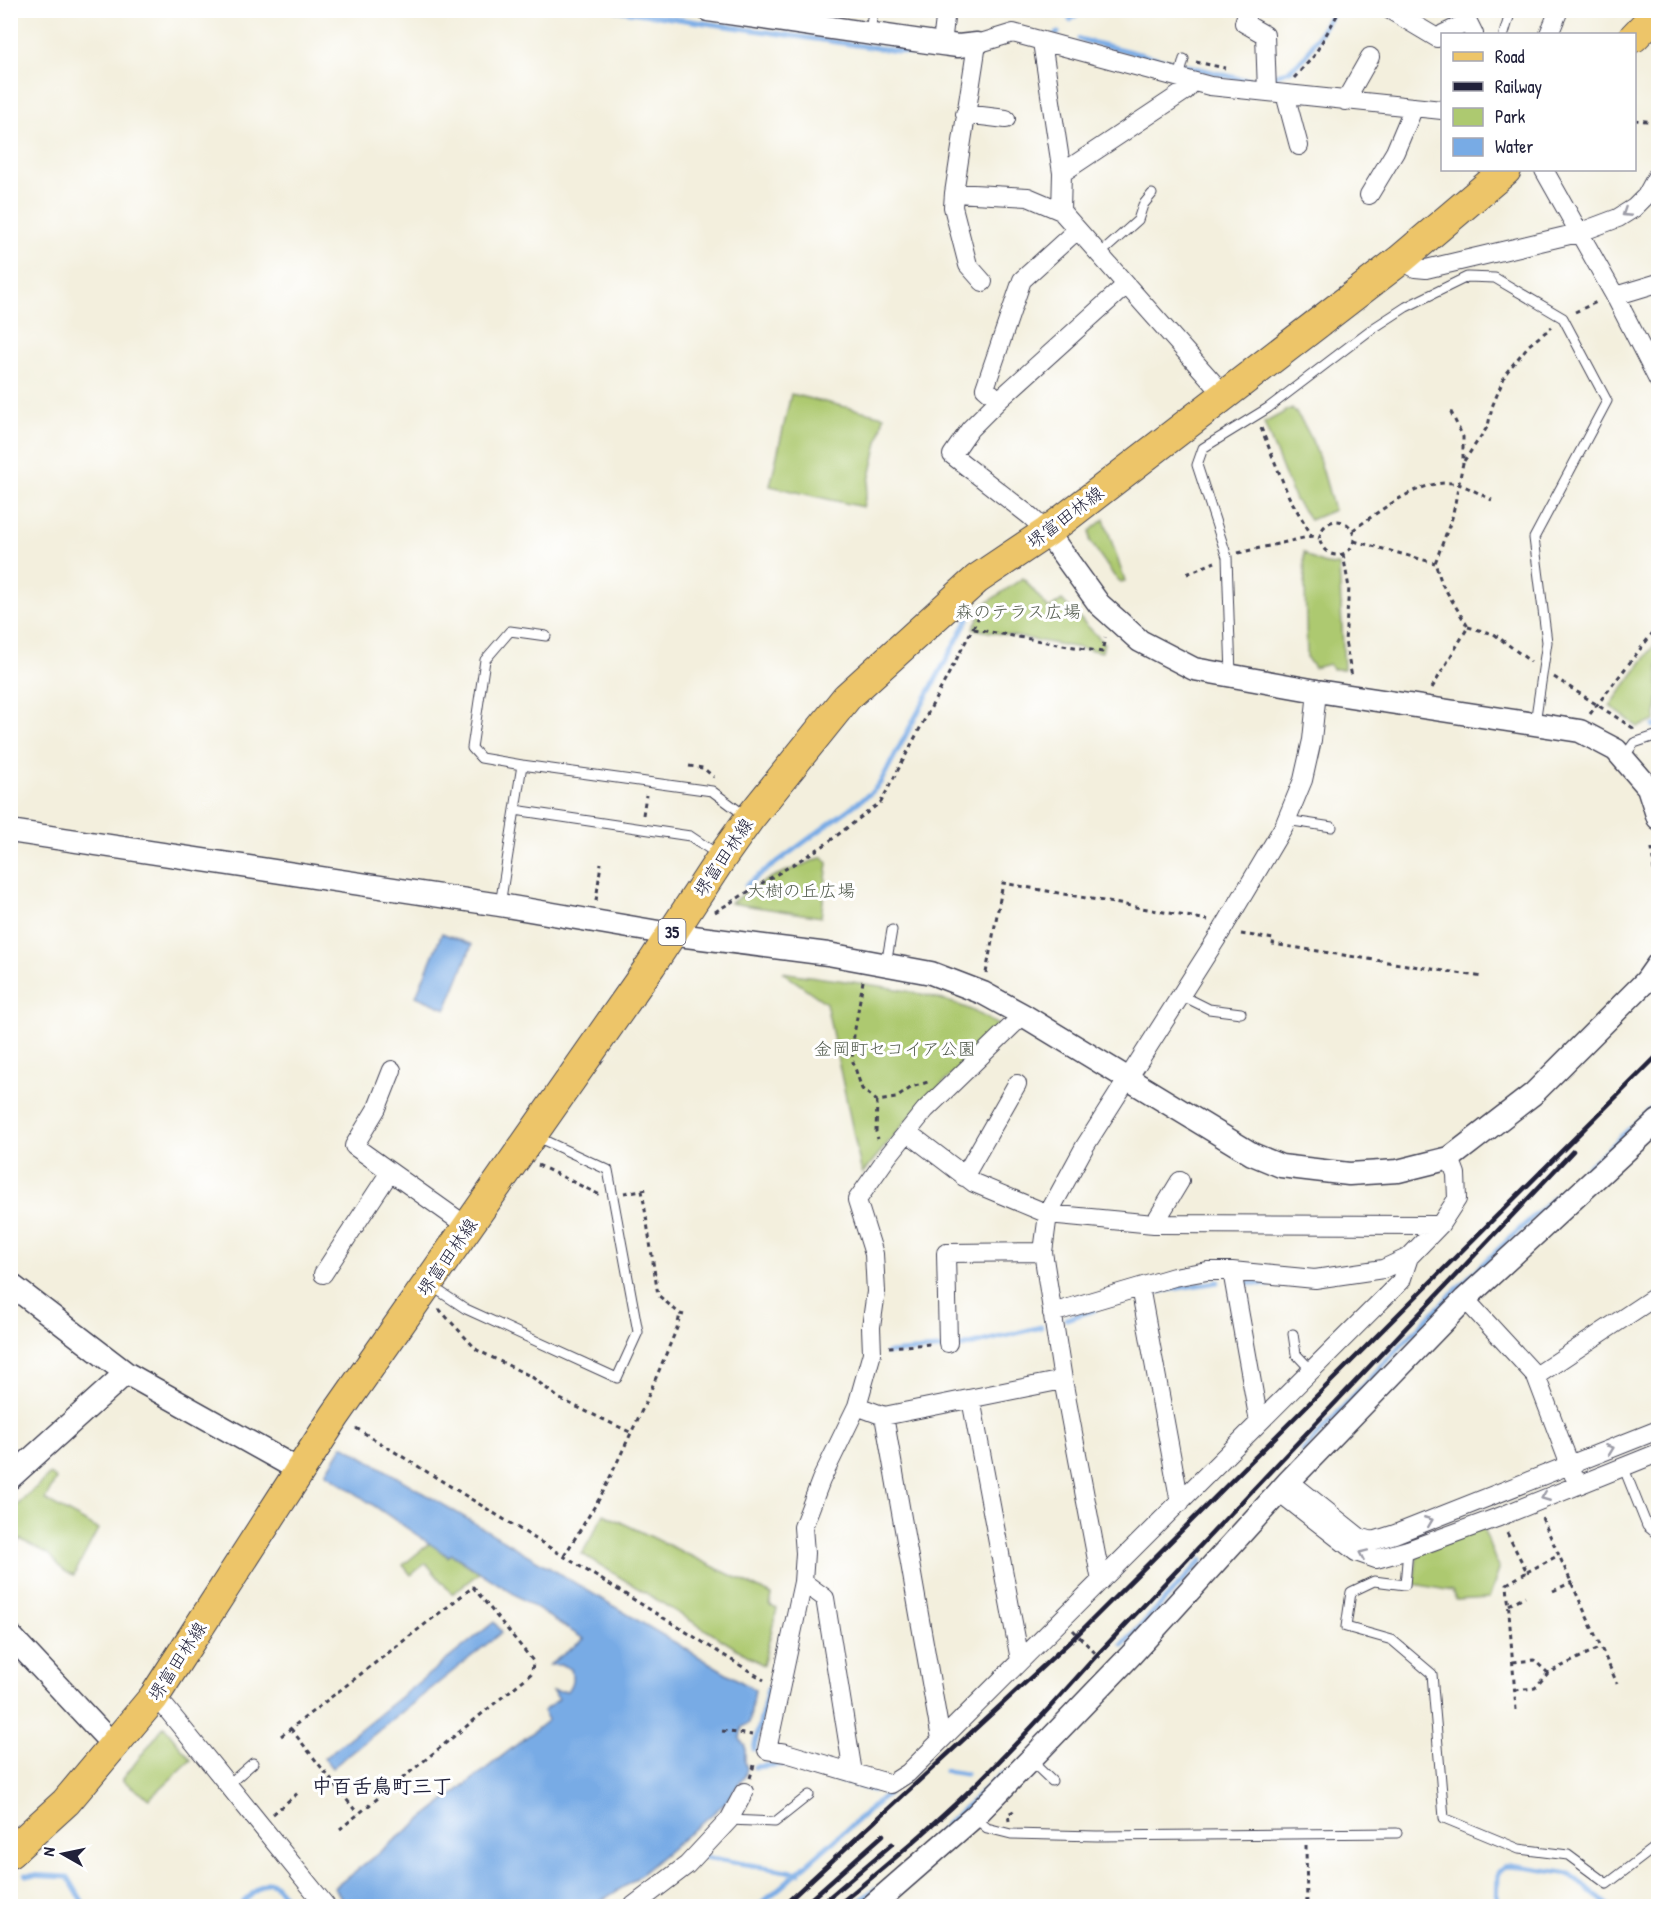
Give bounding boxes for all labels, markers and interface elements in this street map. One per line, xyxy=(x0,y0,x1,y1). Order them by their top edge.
legend xyxy=(1441,33,1636,171)
text: Road xyxy=(1495,44,1525,69)
text: Railway xyxy=(1495,74,1542,99)
text: Park xyxy=(1495,104,1526,129)
text: Water xyxy=(1495,134,1533,159)
one-way arrow xyxy=(1622,206,1633,217)
street label: 堺富田林線 xyxy=(1022,480,1108,554)
park label: 森のテラス広場 xyxy=(955,599,1081,624)
street label: 堺富田林線 xyxy=(687,813,759,901)
park label: 大樹の丘広場 xyxy=(747,878,855,903)
road number: 35 xyxy=(658,919,686,945)
park label: 金岡町セコイア公園 xyxy=(814,1036,976,1061)
street label: 堺富田林線 xyxy=(411,1213,483,1301)
one-way arrow xyxy=(1604,1444,1615,1456)
one-way arrow xyxy=(1541,1490,1552,1502)
one-way arrow xyxy=(1423,1516,1434,1528)
one-way arrow xyxy=(1358,1549,1369,1561)
street label: 堺富田林線 xyxy=(142,1616,212,1706)
district label: 中百舌鳥町三丁 xyxy=(312,1772,452,1799)
north arrow xyxy=(33,1824,93,1884)
text: N xyxy=(37,1845,60,1858)

